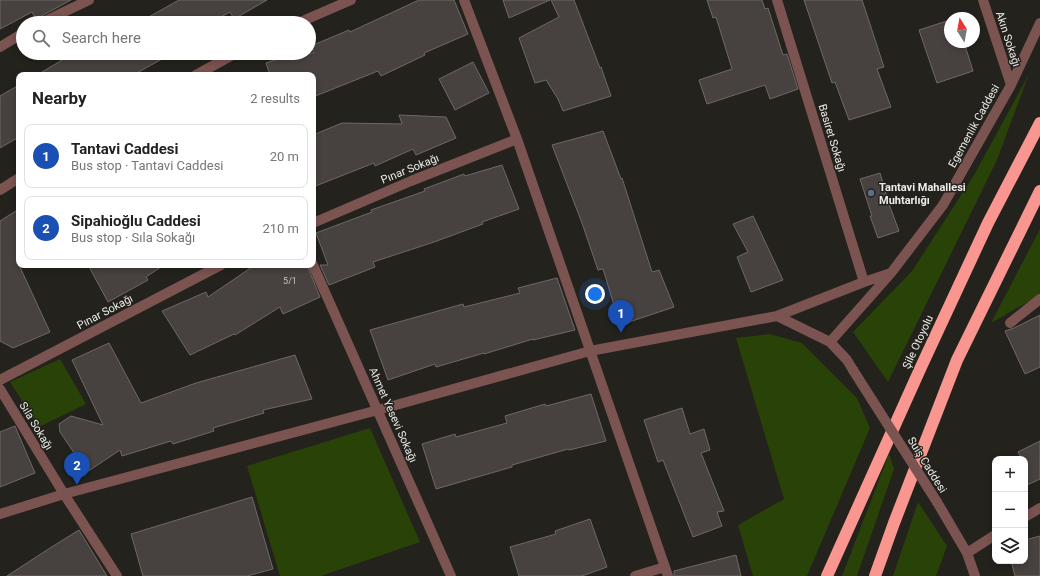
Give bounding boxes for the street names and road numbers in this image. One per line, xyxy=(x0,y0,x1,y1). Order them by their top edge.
street label: Akın Sokağı xyxy=(993,10,1023,68)
street label: Egemenlik Caddesi xyxy=(946,82,1002,170)
street label: Basiret Sokağı xyxy=(816,103,848,173)
street label: Pınar Sokağı xyxy=(379,151,441,187)
street label: Pınar Sokağı xyxy=(75,292,135,332)
street label: Şile Otoyolu xyxy=(900,313,936,371)
street label: Ahmet Yesevi Sokağı xyxy=(366,366,420,464)
street label: Sıla Sokağı xyxy=(17,400,55,452)
street label: Suiş Caddesi xyxy=(905,435,949,495)

